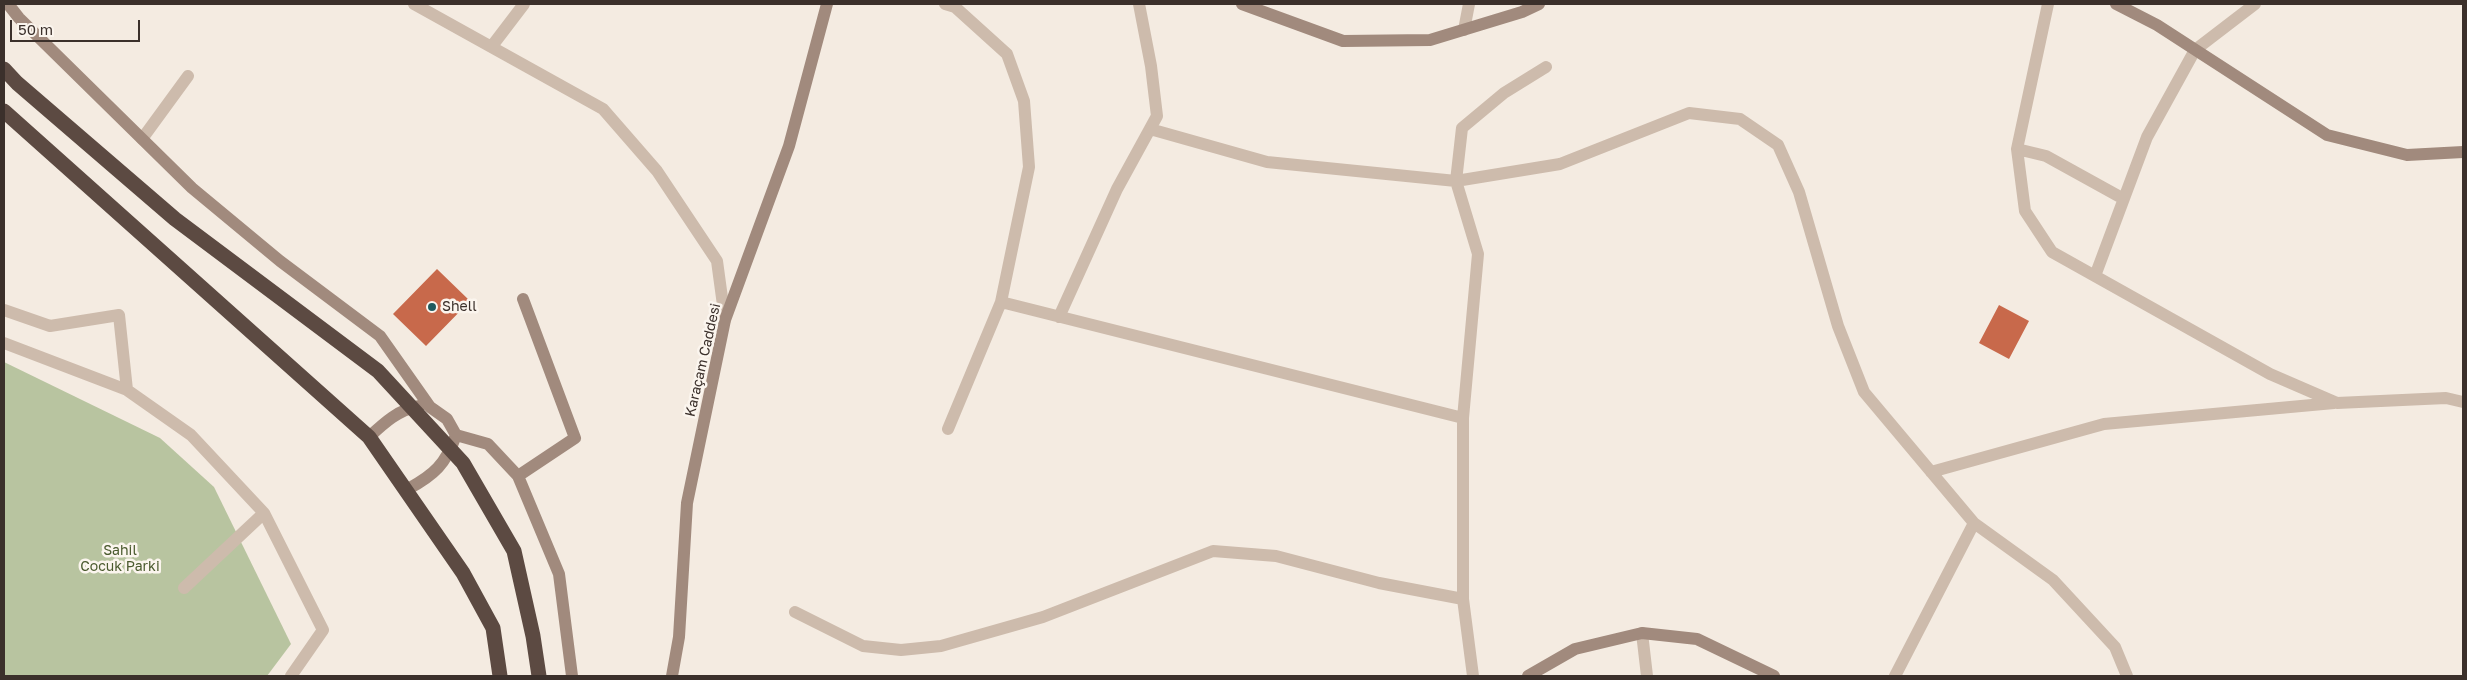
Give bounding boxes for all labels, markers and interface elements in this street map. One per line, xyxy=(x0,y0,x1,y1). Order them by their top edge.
scale bar xyxy=(12,10,142,42)
text: 50 m xyxy=(18,20,53,38)
place label: Shell xyxy=(442,299,477,315)
marker: Shell xyxy=(426,301,438,313)
street label: Karaçam Caddesi xyxy=(682,302,724,418)
park label: Sahil Cocuk Parki xyxy=(80,543,160,576)

